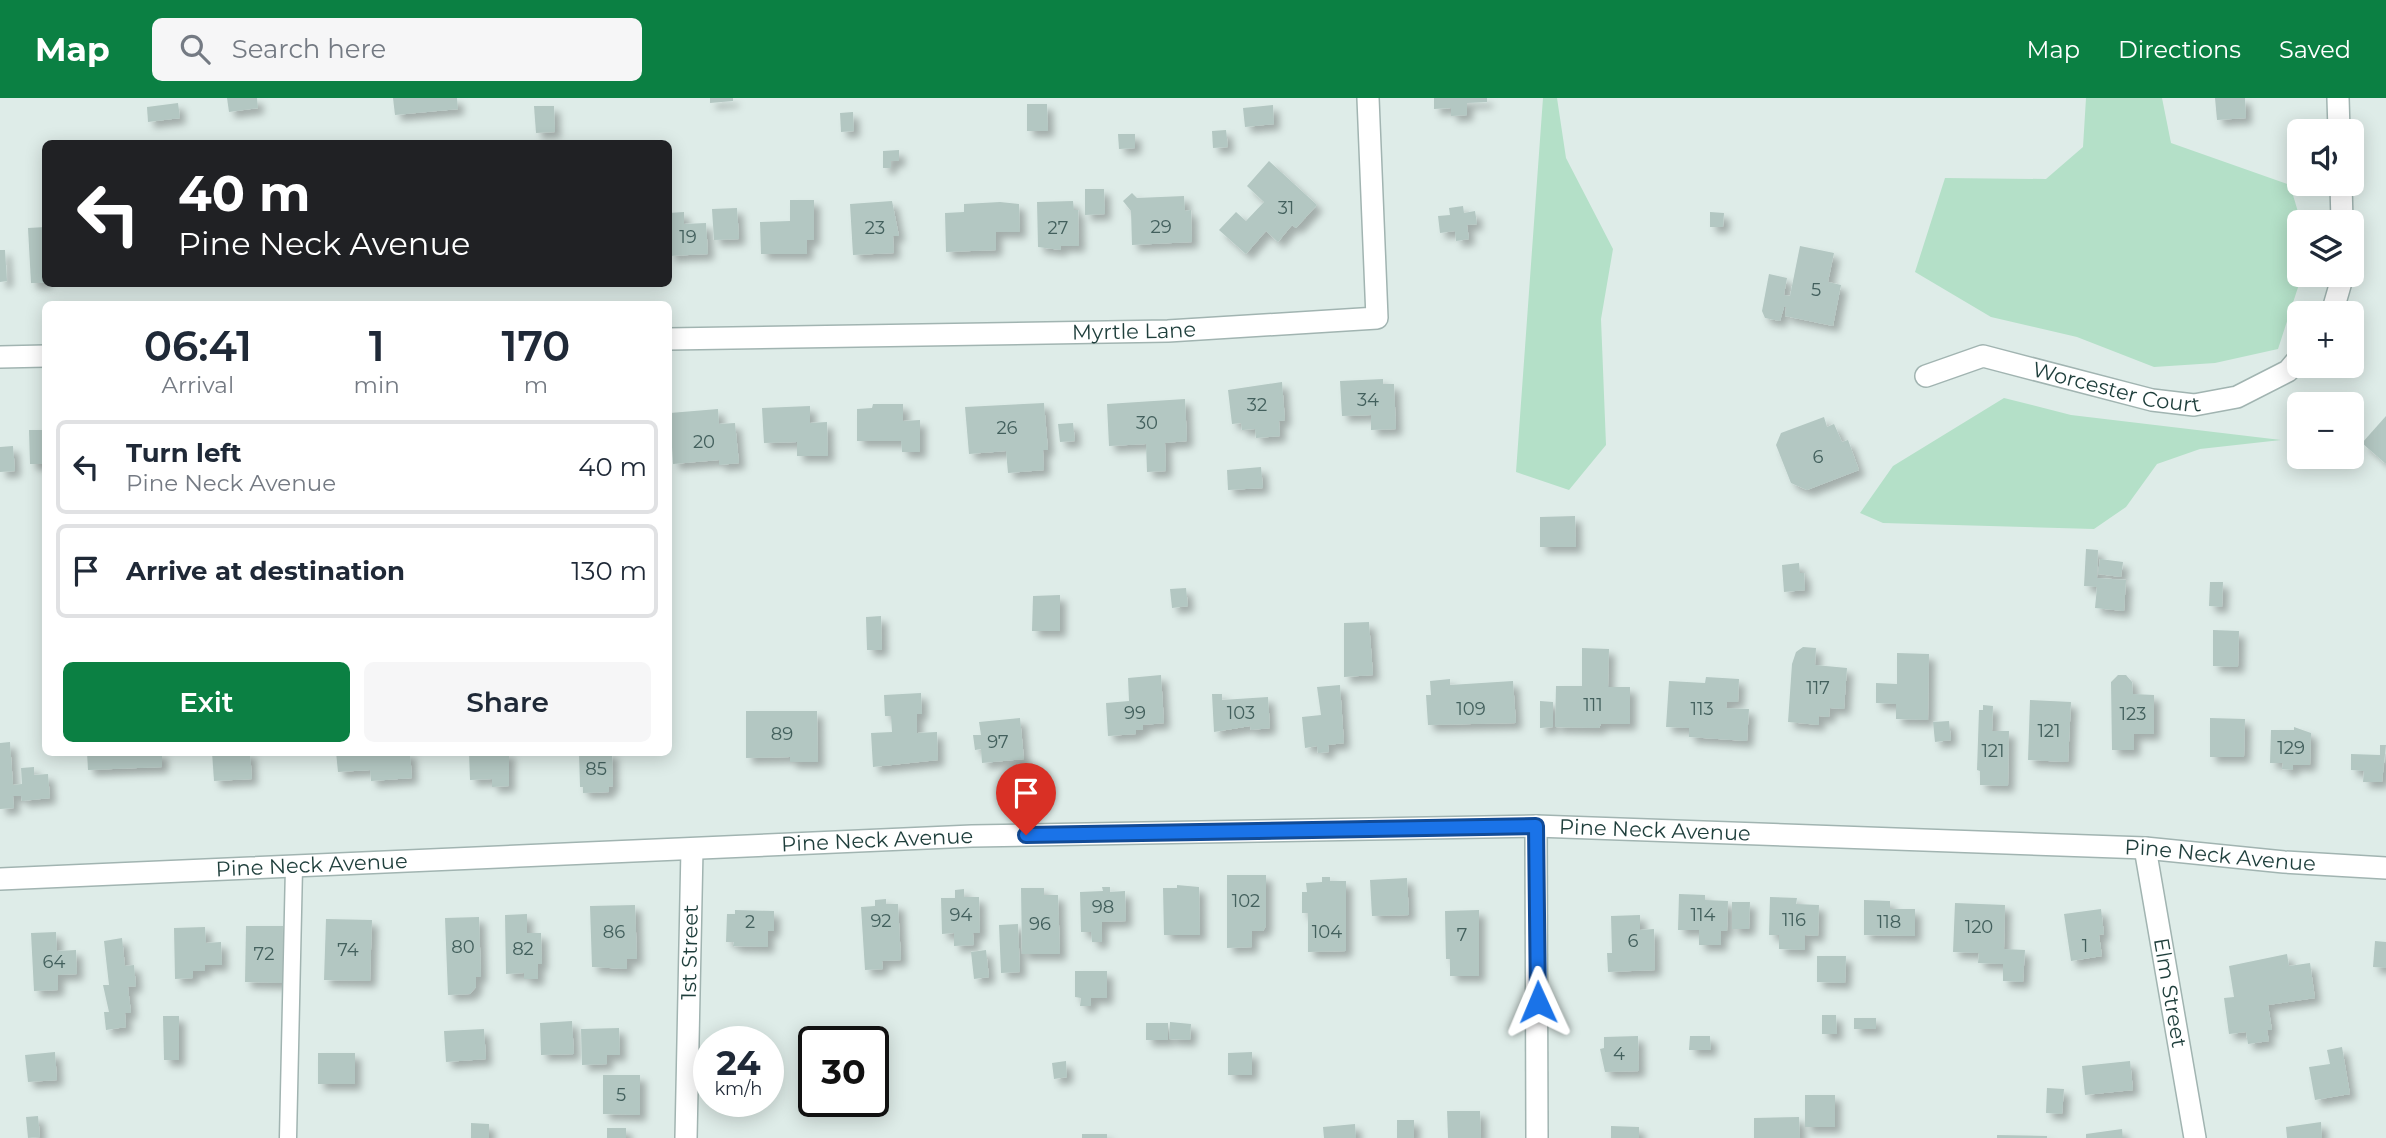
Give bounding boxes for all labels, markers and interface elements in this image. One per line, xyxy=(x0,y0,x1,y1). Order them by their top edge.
search box xyxy=(152,18,642,81)
text: Map xyxy=(35,29,110,69)
icon: search xyxy=(176,30,214,68)
text: Search here xyxy=(232,33,386,65)
text: Map xyxy=(2027,35,2080,64)
text: Directions xyxy=(2118,35,2241,64)
text: Saved xyxy=(2279,35,2351,64)
map controls xyxy=(2287,119,2364,469)
button: sound xyxy=(2287,119,2364,196)
text: 40 m xyxy=(178,164,310,223)
icon: left xyxy=(63,168,154,259)
house number: 31 xyxy=(1278,197,1294,219)
button: layers xyxy=(2287,210,2364,287)
house number: 29 xyxy=(1150,216,1172,238)
house number: 23 xyxy=(865,217,885,239)
house number: 27 xyxy=(1048,217,1068,239)
text: Pine Neck Avenue xyxy=(178,224,470,263)
house number: 19 xyxy=(679,226,697,248)
house number: 5 xyxy=(1811,279,1821,301)
button: + xyxy=(2287,301,2364,378)
street label: Myrtle Lane xyxy=(1072,316,1197,345)
text: 06:41 xyxy=(144,320,252,372)
text: 1 xyxy=(369,320,385,372)
text: 170 xyxy=(501,320,570,372)
street label: Worcester Court xyxy=(2030,356,2203,417)
text: Arrival xyxy=(162,371,234,399)
text: min xyxy=(354,371,400,399)
text: m xyxy=(524,371,548,399)
house number: 34 xyxy=(1357,389,1379,411)
button: − xyxy=(2287,392,2364,469)
house number: 32 xyxy=(1247,394,1267,416)
house number: 30 xyxy=(1136,412,1158,434)
house number: 26 xyxy=(996,417,1018,439)
house number: 20 xyxy=(693,431,715,453)
text: Turn left xyxy=(126,437,242,469)
house number: 6 xyxy=(1813,446,1824,468)
icon: left xyxy=(67,448,105,486)
text: 40 m xyxy=(578,451,647,483)
text: Pine Neck Avenue xyxy=(126,469,336,497)
icon: arrive xyxy=(67,552,105,590)
text: Arrive at destination xyxy=(126,555,405,587)
text: 130 m xyxy=(571,555,647,587)
button: Exit xyxy=(63,662,350,742)
button: Share xyxy=(364,662,651,742)
house number: 117 xyxy=(1806,677,1830,699)
house number: 111 xyxy=(1583,694,1603,716)
house number: 109 xyxy=(1456,698,1486,720)
house number: 113 xyxy=(1690,698,1714,720)
house number: 99 xyxy=(1124,702,1146,724)
house number: 103 xyxy=(1227,702,1255,724)
house number: 123 xyxy=(2120,703,2146,725)
house number: 121 xyxy=(2037,720,2061,742)
house number: 89 xyxy=(771,723,793,745)
house number: 97 xyxy=(987,731,1009,753)
house number: 129 xyxy=(2277,737,2305,759)
house number: 121 xyxy=(1981,740,2005,762)
house number: 85 xyxy=(585,758,607,780)
pin xyxy=(996,763,1056,835)
icon: arrive xyxy=(1007,774,1045,812)
street label: Pine Neck Avenue xyxy=(1559,814,1751,846)
street label: Pine Neck Avenue xyxy=(781,823,974,856)
street label: Pine Neck Avenue xyxy=(2124,834,2317,876)
street label: Pine Neck Avenue xyxy=(215,848,408,881)
house number: 102 xyxy=(1232,890,1260,912)
house number: 98 xyxy=(1092,896,1114,918)
street label: 1st Street xyxy=(676,904,703,1000)
house number: 94 xyxy=(950,904,973,926)
house number: 114 xyxy=(1691,904,1716,926)
house number: 116 xyxy=(1782,909,1806,931)
house number: 92 xyxy=(870,910,892,932)
house number: 2 xyxy=(745,911,755,933)
house number: 118 xyxy=(1877,911,1901,933)
house number: 96 xyxy=(1029,913,1051,935)
house number: 120 xyxy=(1965,916,1993,938)
house number: 86 xyxy=(603,921,625,943)
house number: 104 xyxy=(1312,921,1342,943)
house number: 7 xyxy=(1457,924,1467,946)
house number: 6 xyxy=(1628,930,1639,952)
house number: 1 xyxy=(2082,935,2088,957)
house number: 80 xyxy=(451,936,475,958)
street label: Elm Street xyxy=(2149,936,2192,1050)
house number: 82 xyxy=(512,938,534,960)
house number: 74 xyxy=(337,939,359,961)
house number: 72 xyxy=(254,943,274,965)
house number: 64 xyxy=(43,951,66,973)
position arrow xyxy=(1501,965,1575,1039)
speed limit sign: 30 xyxy=(798,1026,889,1117)
text: 24 xyxy=(716,1041,761,1084)
house number: 4 xyxy=(1613,1043,1625,1065)
text: km/h xyxy=(714,1078,763,1100)
house number: 5 xyxy=(616,1084,626,1106)

